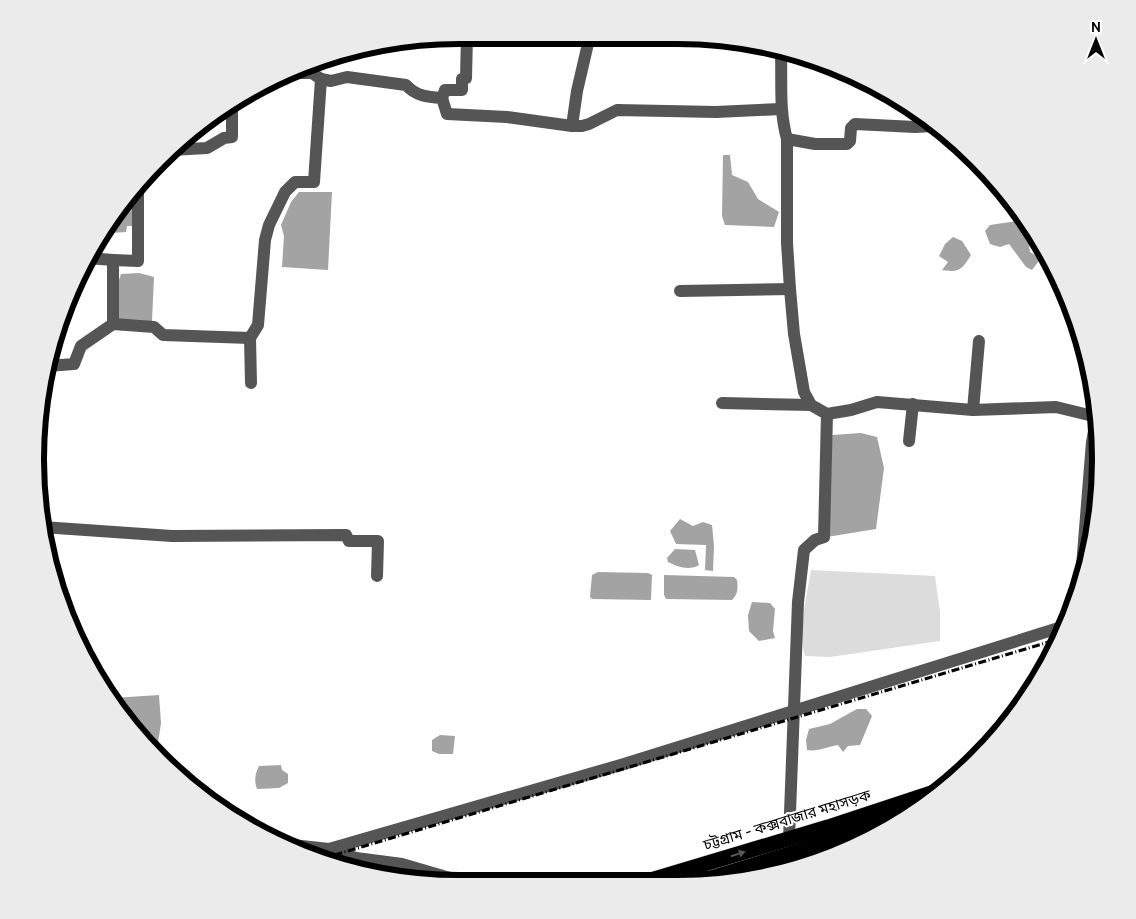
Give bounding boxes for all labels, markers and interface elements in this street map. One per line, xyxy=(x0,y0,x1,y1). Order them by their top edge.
north arrow xyxy=(1071,15,1121,65)
text: N xyxy=(1091,18,1101,36)
street label: চট্টগ্রাম - কক্সবাজার মহাসড়ক xyxy=(700,786,874,854)
one-way arrow xyxy=(731,850,746,858)

